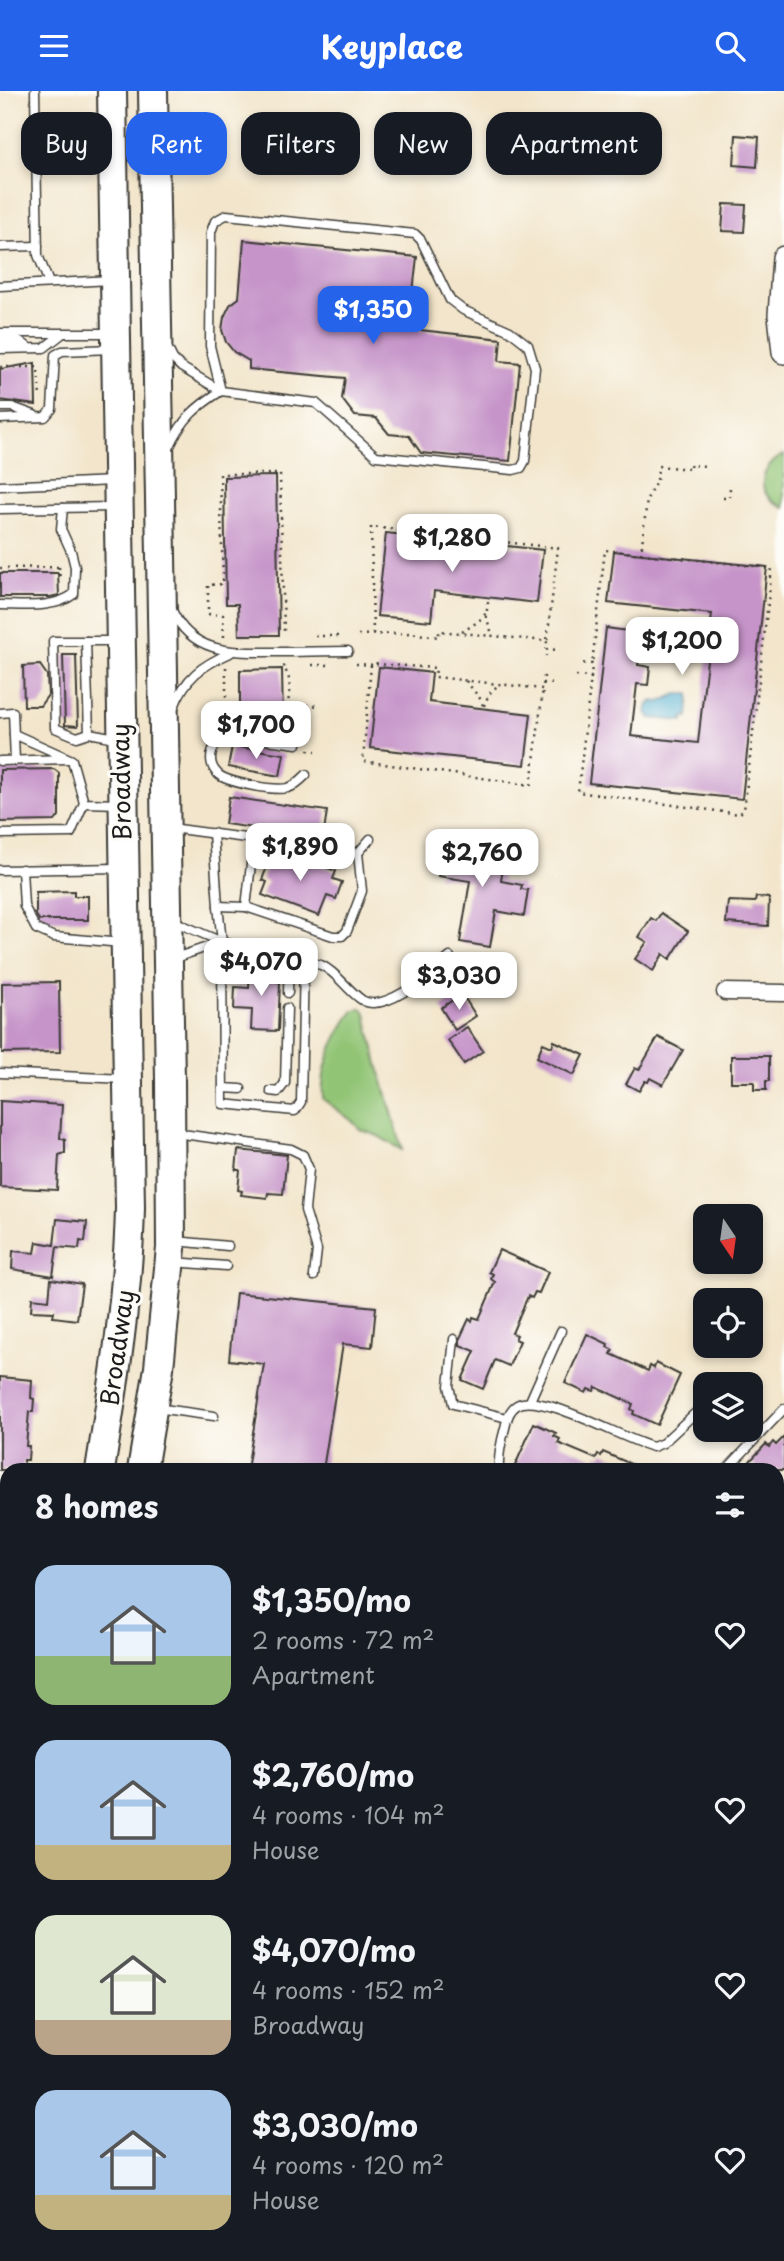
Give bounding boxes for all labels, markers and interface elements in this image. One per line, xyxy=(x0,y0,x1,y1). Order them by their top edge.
text: Keyplace xyxy=(321,22,463,70)
icon: menu xyxy=(35,27,73,65)
icon: search xyxy=(711,27,749,65)
chip: Buy xyxy=(21,112,112,175)
chip: Rent xyxy=(126,112,227,175)
chip: Filters xyxy=(241,112,360,175)
chip: New xyxy=(374,112,472,175)
chip: Apartment xyxy=(486,112,662,175)
pin: $1,350 xyxy=(316,287,430,346)
text: $1,350 xyxy=(334,291,412,326)
pin: $1,280 xyxy=(395,515,509,574)
text: $1,280 xyxy=(413,519,491,554)
pin: $1,200 xyxy=(625,617,739,677)
text: $1,200 xyxy=(642,622,722,657)
pin: $1,700 xyxy=(199,701,313,761)
text: $1,700 xyxy=(217,706,295,741)
street label: Broadway xyxy=(101,723,139,841)
pin: $1,890 xyxy=(243,823,357,883)
text: $1,890 xyxy=(262,828,338,863)
pin: $2,760 xyxy=(425,829,539,889)
text: $2,760 xyxy=(441,834,523,869)
pin: $4,070 xyxy=(204,939,318,998)
text: $4,070 xyxy=(220,943,302,978)
pin: $3,030 xyxy=(402,953,516,1012)
text: $3,030 xyxy=(417,957,501,992)
north arrow xyxy=(693,1204,763,1274)
map controls xyxy=(693,1204,763,1442)
street label: Broadway xyxy=(90,1287,142,1408)
button: locate xyxy=(693,1288,763,1358)
button: layers xyxy=(693,1372,763,1442)
text: 8 homes xyxy=(35,1483,158,1528)
icon: filters xyxy=(711,1486,749,1524)
text: $1,350/mo xyxy=(252,1577,411,1622)
icon: home xyxy=(91,1593,175,1677)
icon: heart xyxy=(711,1616,749,1654)
text: 2 rooms · 72 m² xyxy=(252,1622,434,1657)
text: Apartment xyxy=(252,1657,375,1692)
text: $2,760/mo xyxy=(252,1752,414,1797)
icon: home xyxy=(91,1768,175,1852)
icon: heart xyxy=(711,1791,749,1829)
text: 4 rooms · 104 m² xyxy=(252,1797,445,1832)
text: House xyxy=(252,1832,319,1867)
text: $4,070/mo xyxy=(252,1927,416,1972)
icon: home xyxy=(91,1943,175,2027)
icon: heart xyxy=(711,1966,749,2004)
text: 4 rooms · 152 m² xyxy=(252,1972,445,2007)
text: Broadway xyxy=(252,2007,364,2042)
text: $3,030/mo xyxy=(252,2102,418,2147)
icon: home xyxy=(91,2118,175,2202)
icon: heart xyxy=(711,2141,749,2179)
text: 4 rooms · 120 m² xyxy=(252,2147,444,2182)
text: House xyxy=(252,2182,319,2217)

